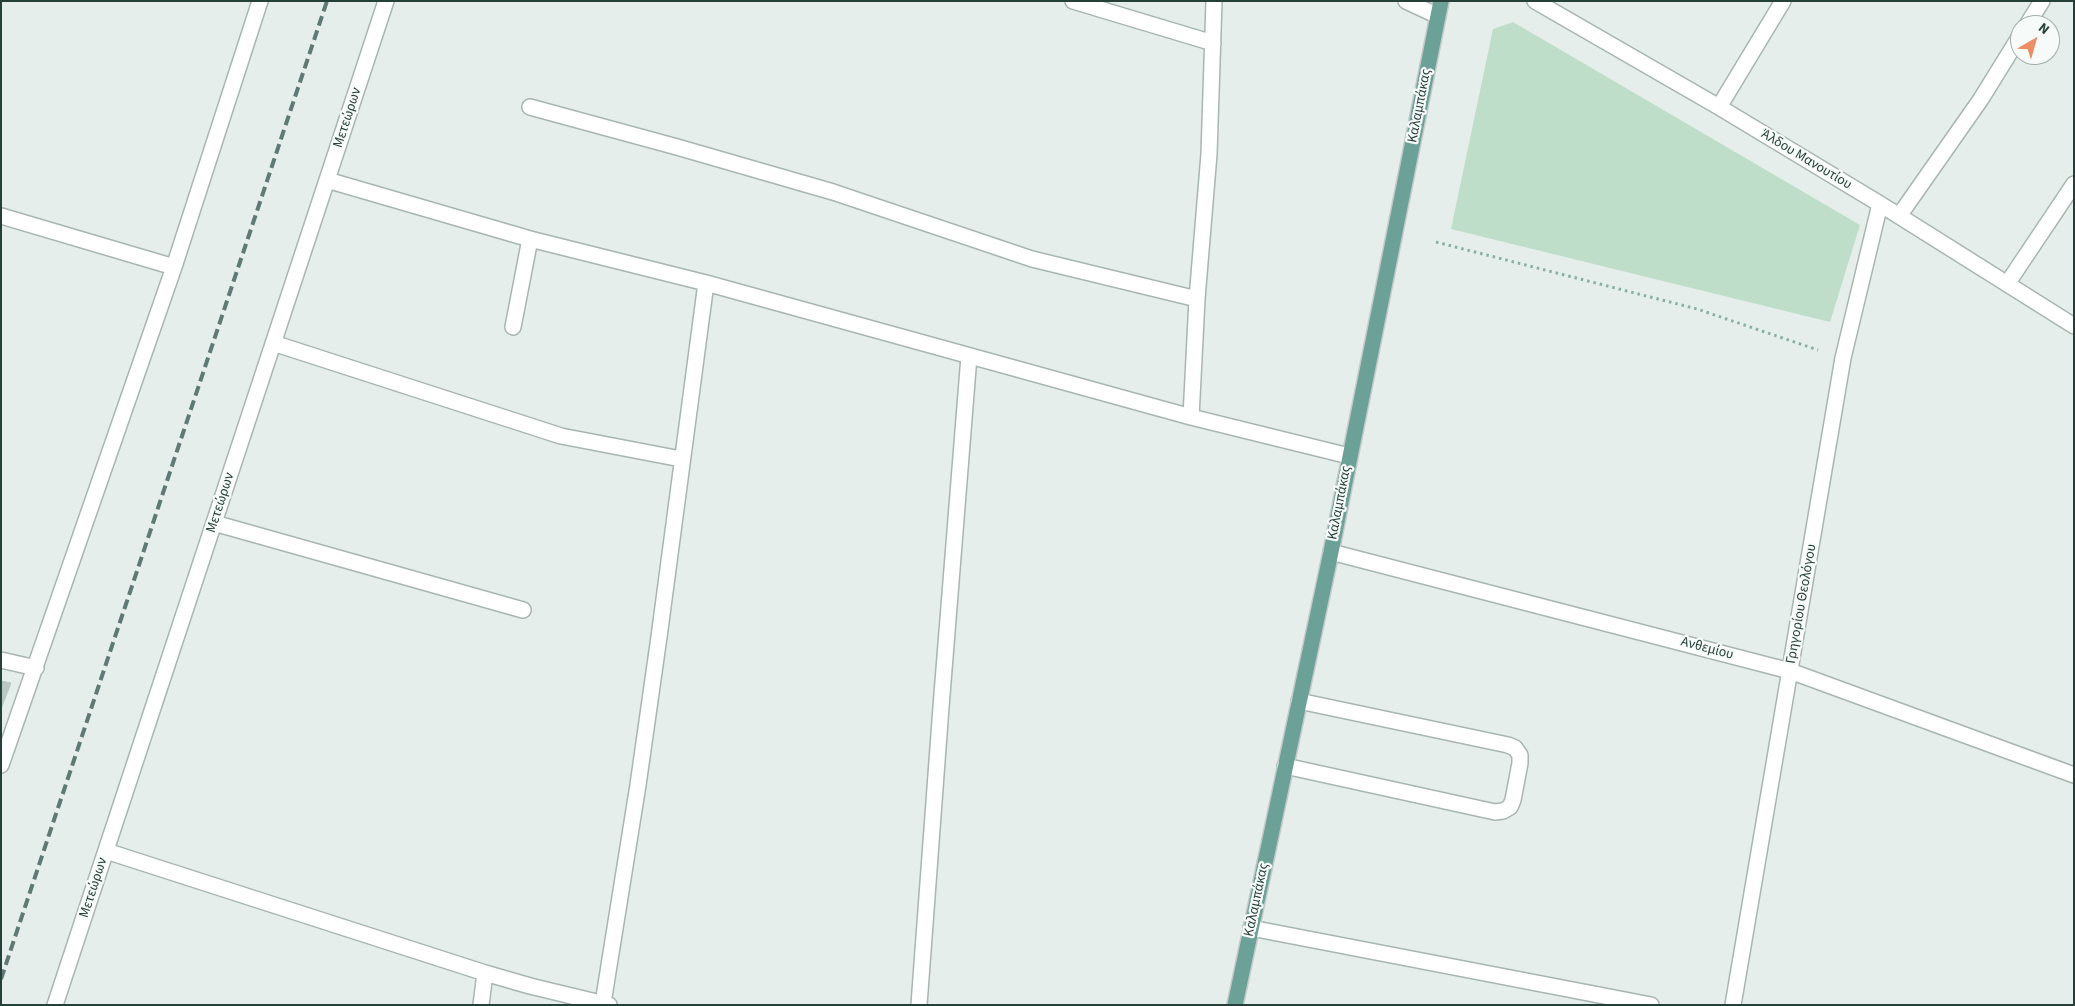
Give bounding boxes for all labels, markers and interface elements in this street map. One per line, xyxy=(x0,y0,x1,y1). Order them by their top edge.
north arrow xyxy=(2010,15,2060,65)
text: N xyxy=(2034,18,2053,40)
street label: Καλαμπάκας xyxy=(1405,68,1435,144)
street label: Μετεώρων xyxy=(330,86,366,150)
street label: Άλδου Μανουτίου xyxy=(1758,126,1854,194)
street label: Καλαμπάκας xyxy=(1325,465,1355,541)
street label: Μετεώρων xyxy=(203,471,239,535)
street label: Γρηγορίου Θεολόγου xyxy=(1783,543,1821,665)
street label: Ανθεμίου xyxy=(1679,634,1735,664)
street label: Μετεώρων xyxy=(76,856,112,920)
street label: Καλαμπάκας xyxy=(1241,862,1273,938)

